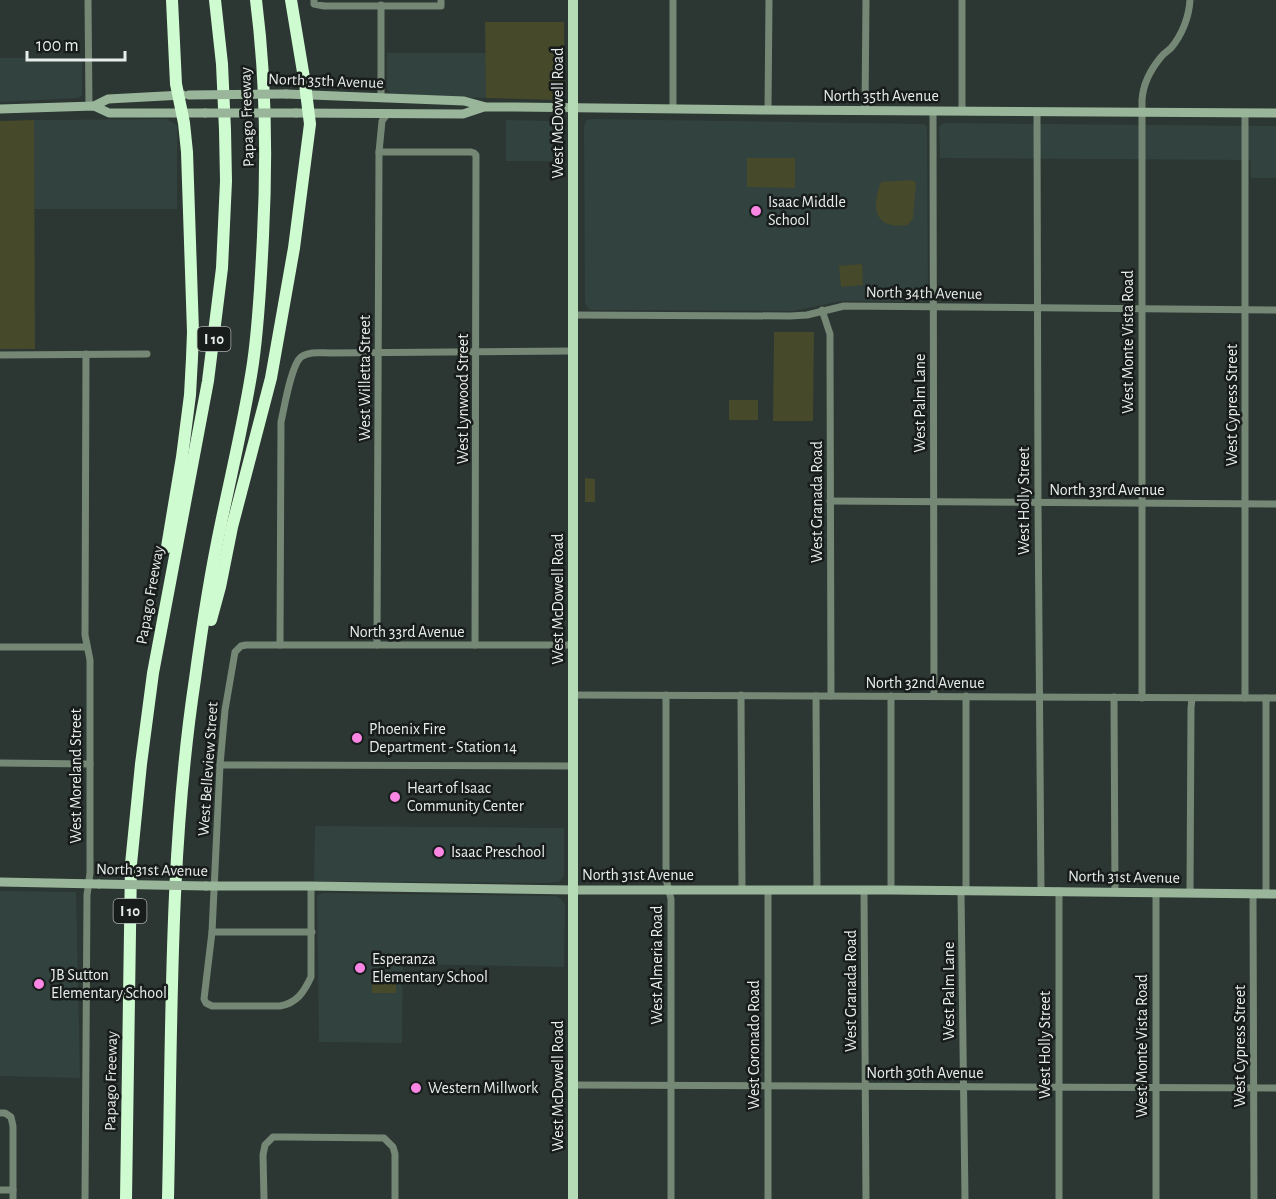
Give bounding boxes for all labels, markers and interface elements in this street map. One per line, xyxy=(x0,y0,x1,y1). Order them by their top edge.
scale bar xyxy=(27,24,124,62)
text: 100 m xyxy=(36,37,79,55)
street label: West McDowell Road xyxy=(550,48,566,178)
street label: Papago Freeway xyxy=(237,67,258,167)
street label: North 35th Avenue xyxy=(268,71,384,91)
street label: North 35th Avenue xyxy=(823,88,939,104)
place label: Isaac Middle School xyxy=(768,194,846,228)
marker: Isaac Middle School xyxy=(749,204,763,218)
street label: West Monte Vista Road xyxy=(1120,270,1136,414)
street label: North 34th Avenue xyxy=(866,284,982,302)
street label: West Willetta Street xyxy=(357,315,373,441)
road number: I 10 xyxy=(198,327,230,351)
street label: West Lynwood Street xyxy=(455,334,472,464)
street label: West Cypress Street xyxy=(1224,344,1241,466)
street label: West Palm Lane xyxy=(912,354,928,452)
street label: West Granada Road xyxy=(809,441,825,563)
street label: West Holly Street xyxy=(1016,447,1033,555)
street label: North 33rd Avenue xyxy=(1049,482,1165,498)
street label: West McDowell Road xyxy=(550,534,566,664)
street label: Papago Freeway xyxy=(133,544,168,646)
street label: North 33rd Avenue xyxy=(349,624,465,640)
street label: North 32nd Avenue xyxy=(865,675,985,691)
street label: West Belleview Street xyxy=(195,701,221,837)
street label: West Moreland Street xyxy=(68,708,84,844)
place label: Phoenix Fire Department - Station 14 xyxy=(369,721,517,755)
marker: Phoenix Fire Department - Station 14 xyxy=(350,731,364,745)
place label: Heart of Isaac Community Center xyxy=(407,780,525,815)
marker: Heart of Isaac Community Center xyxy=(388,790,402,804)
place label: Isaac Preschool xyxy=(451,844,545,860)
marker: Isaac Preschool xyxy=(432,845,446,859)
street label: North 31st Avenue xyxy=(96,861,208,879)
street label: North 31st Avenue xyxy=(582,867,694,883)
street label: North 31st Avenue xyxy=(1068,868,1180,886)
road number: I 10 xyxy=(114,899,146,923)
street label: West Almeria Road xyxy=(649,906,665,1024)
street label: West Granada Road xyxy=(843,930,859,1052)
street label: West Palm Lane xyxy=(941,942,957,1040)
place label: Esperanza Elementary School xyxy=(372,951,488,986)
marker: Esperanza Elementary School xyxy=(353,961,367,975)
place label: JB Sutton Elementary School xyxy=(51,967,167,1002)
street label: West Monte Vista Road xyxy=(1134,974,1150,1118)
marker: JB Sutton Elementary School xyxy=(32,977,46,991)
street label: West Coronado Road xyxy=(746,980,762,1110)
street label: West Cypress Street xyxy=(1232,985,1249,1107)
street label: West Holly Street xyxy=(1037,991,1054,1099)
street label: West McDowell Road xyxy=(550,1021,566,1151)
street label: Papago Freeway xyxy=(102,1031,121,1131)
street label: North 30th Avenue xyxy=(866,1065,984,1081)
place label: Western Millwork xyxy=(428,1080,539,1096)
marker: Western Millwork xyxy=(409,1081,423,1095)

